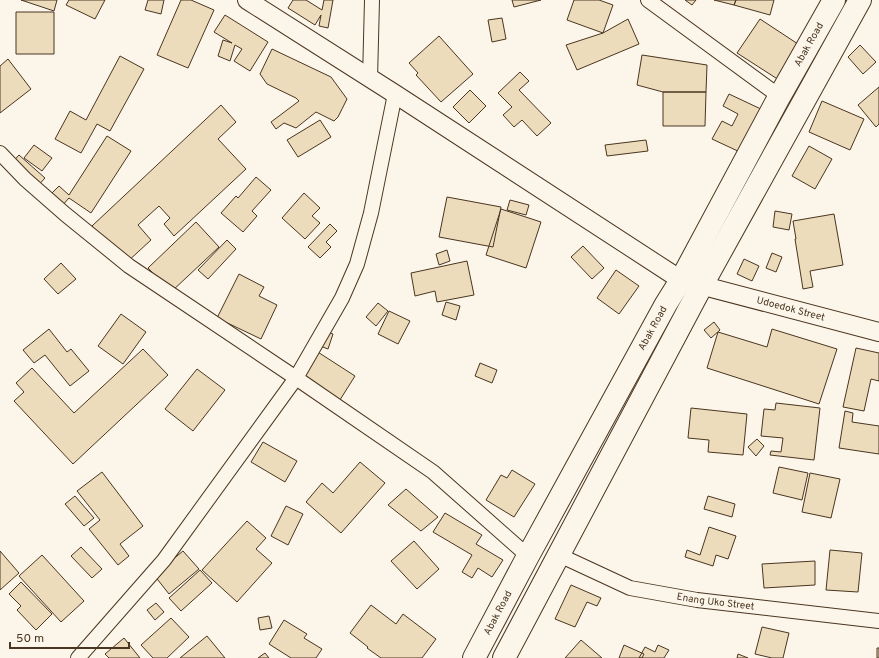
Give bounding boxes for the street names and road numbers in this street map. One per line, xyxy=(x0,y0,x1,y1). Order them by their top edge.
street label: Abak Road xyxy=(791,20,826,69)
street label: Udoedok Street xyxy=(755,294,827,324)
street label: Abak Road xyxy=(635,304,670,353)
street label: Abak Road xyxy=(481,588,515,637)
street label: Enang Uko Street xyxy=(676,590,755,613)

